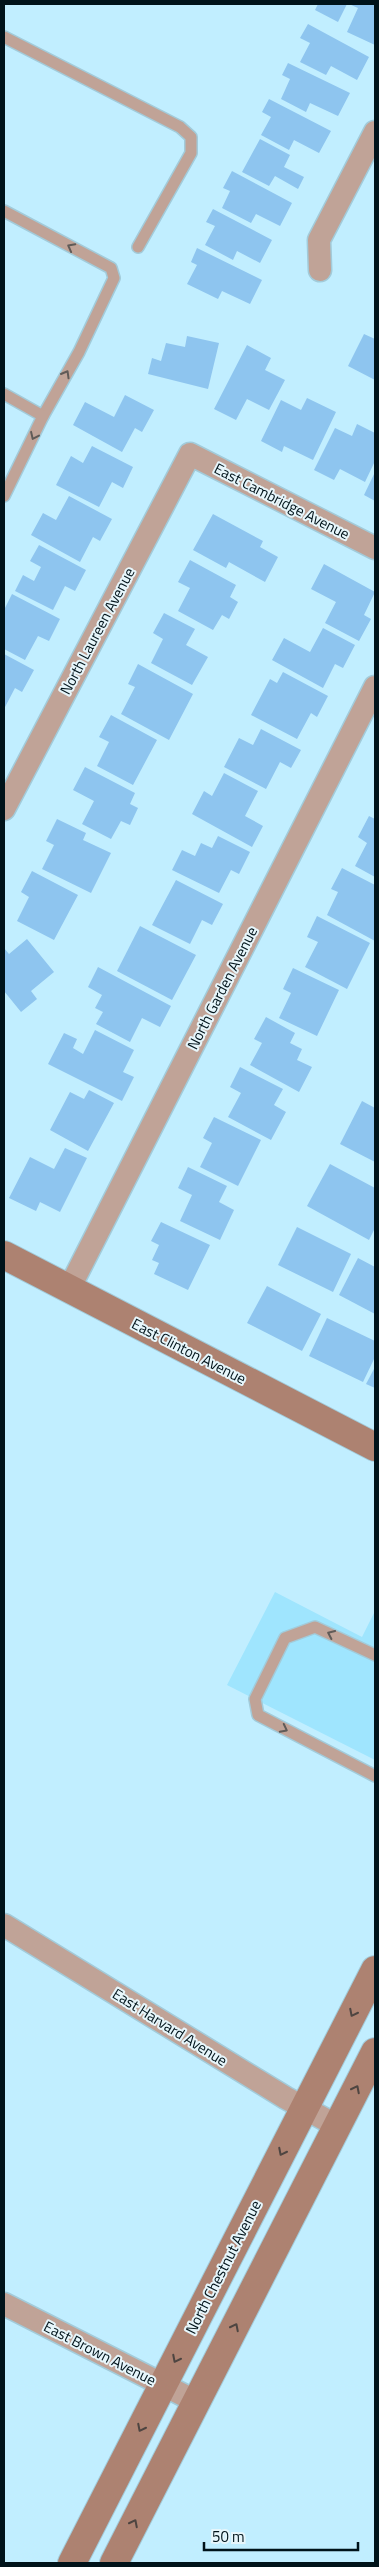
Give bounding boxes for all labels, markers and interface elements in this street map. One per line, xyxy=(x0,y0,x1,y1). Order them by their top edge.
one-way arrow xyxy=(67,243,76,253)
one-way arrow xyxy=(60,370,70,379)
one-way arrow xyxy=(30,430,40,439)
street label: East Cambridge Avenue xyxy=(210,457,354,545)
street label: North Laureen Avenue xyxy=(54,563,140,699)
street label: North Garden Avenue xyxy=(181,922,263,1054)
street label: East Clinton Avenue xyxy=(128,1312,250,1390)
one-way arrow xyxy=(327,1630,336,1640)
one-way arrow xyxy=(279,1723,288,1733)
street label: East Harvard Avenue xyxy=(108,1982,232,2072)
one-way arrow xyxy=(349,2008,359,2017)
one-way arrow xyxy=(350,2085,360,2094)
one-way arrow xyxy=(278,2146,288,2155)
street label: North Chestnut Avenue xyxy=(179,2196,267,2338)
street label: East Brown Avenue xyxy=(40,2315,160,2391)
one-way arrow xyxy=(229,2323,239,2332)
one-way arrow xyxy=(172,2354,182,2363)
one-way arrow xyxy=(137,2423,147,2432)
one-way arrow xyxy=(128,2520,138,2529)
scale bar xyxy=(204,2520,358,2552)
text: 50 m xyxy=(212,2525,245,2548)

